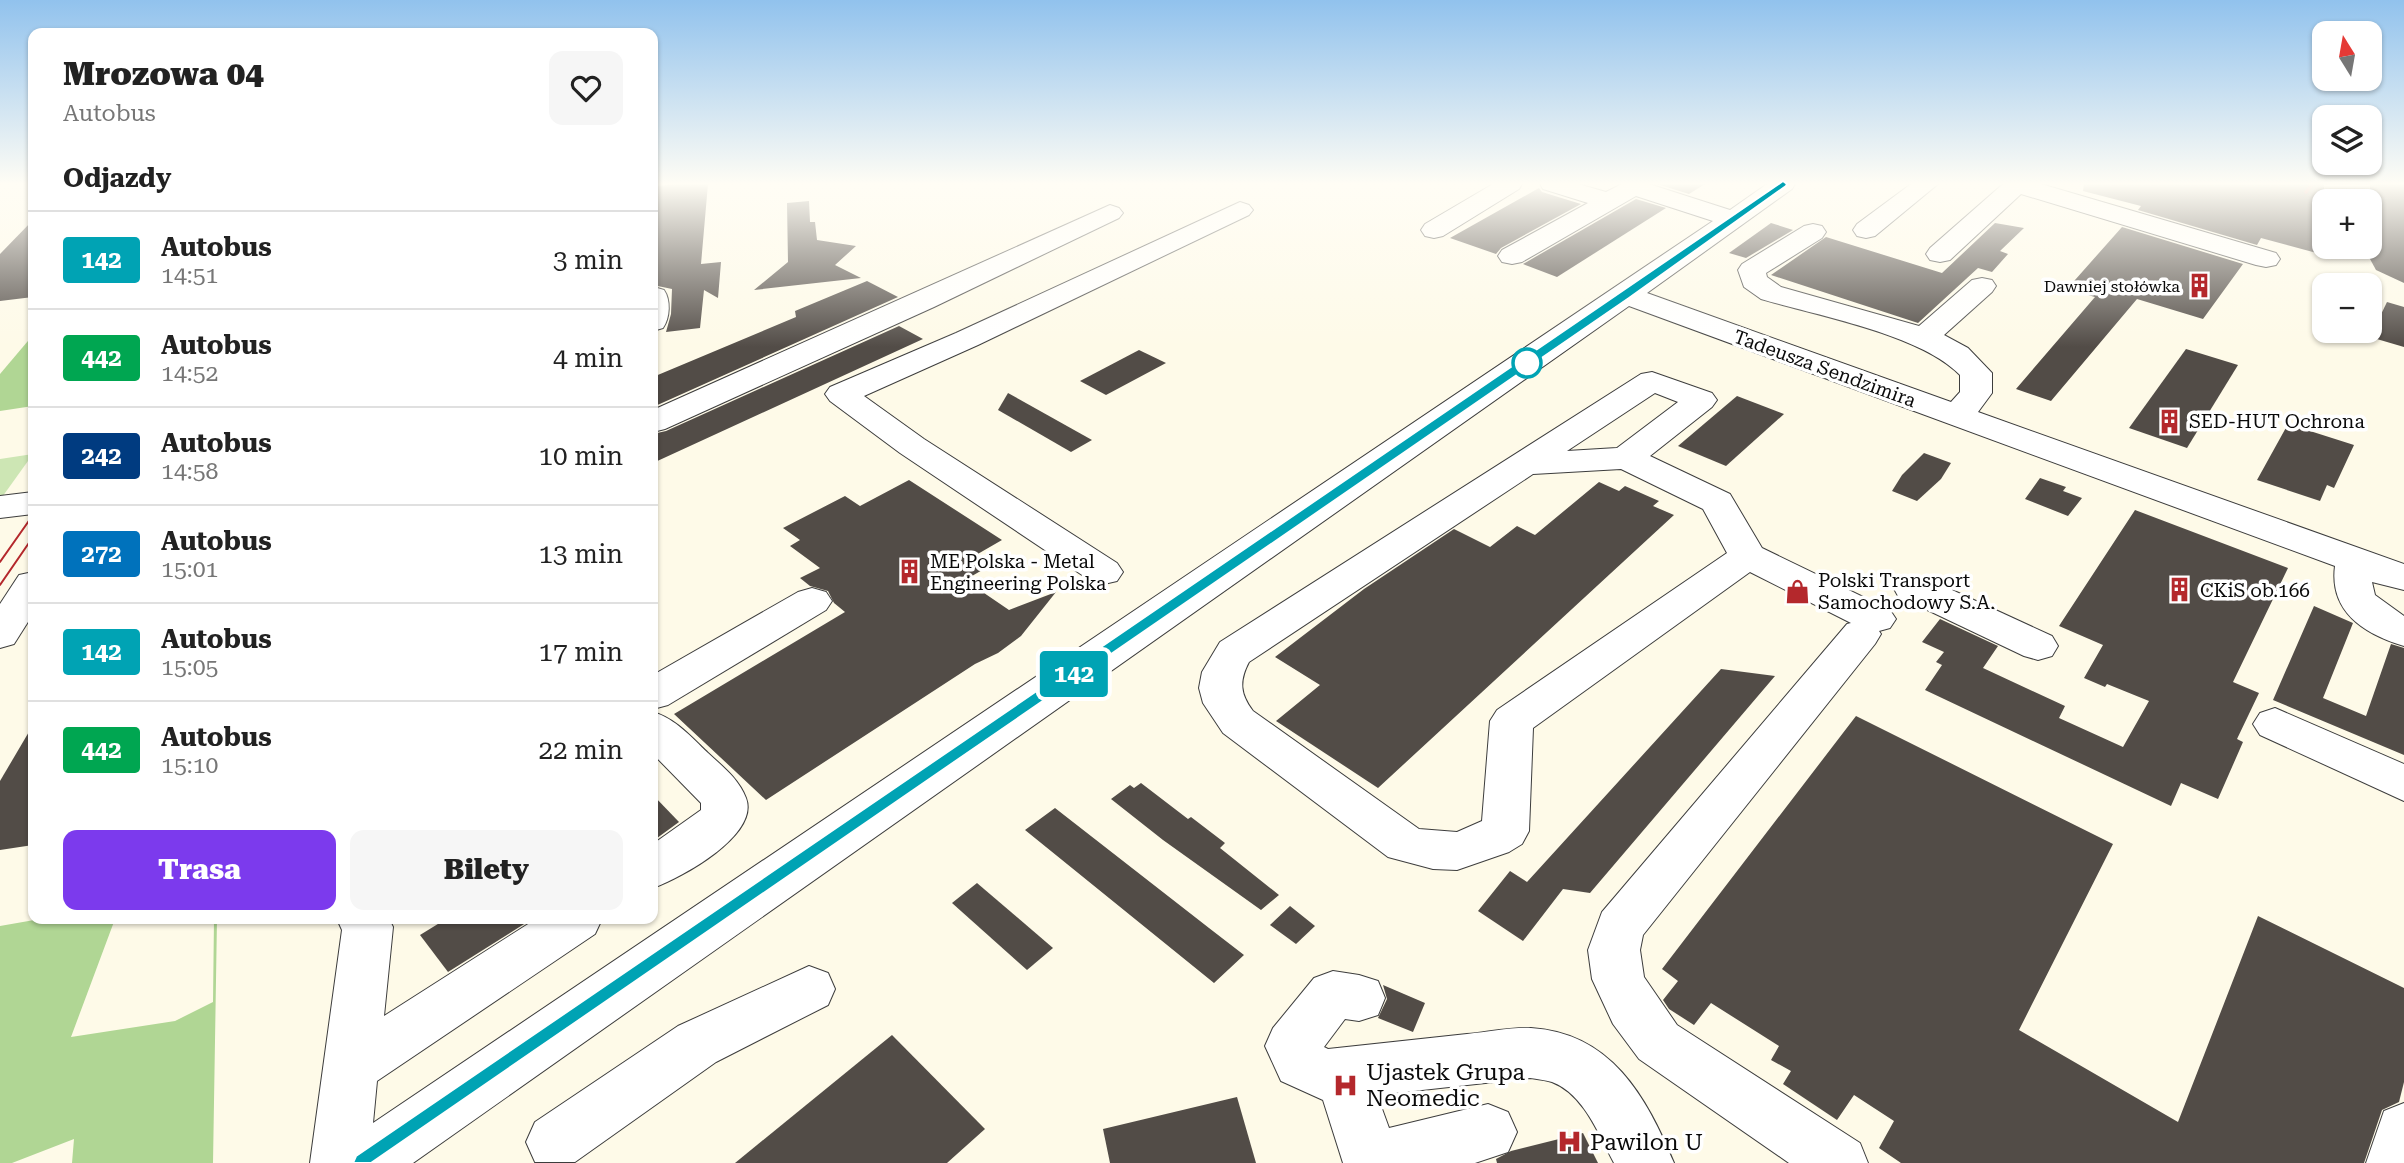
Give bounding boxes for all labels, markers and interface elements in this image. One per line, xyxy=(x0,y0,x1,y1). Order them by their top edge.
north arrow xyxy=(2312,21,2382,91)
map controls xyxy=(2312,21,2382,343)
button: heart xyxy=(549,51,623,125)
text: Mrozowa 04 xyxy=(63,54,264,93)
text: Autobus xyxy=(63,100,156,127)
button: layers xyxy=(2312,105,2382,175)
text: Odjazdy xyxy=(63,163,171,193)
button: + xyxy=(2312,189,2382,259)
text: Autobus xyxy=(161,232,272,262)
text: 3 min xyxy=(553,245,623,275)
text: 142 xyxy=(81,246,122,274)
text: 14:51 xyxy=(161,262,218,289)
building icon: Dawniej stołówka xyxy=(2186,272,2214,300)
button: − xyxy=(2312,273,2382,343)
place label: Dawniej stołówka xyxy=(2044,277,2180,296)
street label: Tadeusza Sendzimira xyxy=(1731,325,1920,412)
text: Autobus xyxy=(161,330,272,360)
text: 4 min xyxy=(553,343,623,373)
text: 442 xyxy=(81,344,122,372)
unlabelled marker xyxy=(1512,348,1542,378)
text: 14:52 xyxy=(161,360,218,387)
building icon: SED-HUT Ochrona xyxy=(2155,407,2183,435)
place label: SED-HUT Ochrona xyxy=(2189,410,2365,433)
text: Autobus xyxy=(161,428,272,458)
text: 10 min xyxy=(539,441,623,471)
text: 242 xyxy=(81,442,122,470)
text: 14:58 xyxy=(161,458,218,485)
text: Autobus xyxy=(161,526,272,556)
text: 13 min xyxy=(539,539,623,569)
text: 272 xyxy=(81,540,122,568)
place label: ME Polska - Metal Engineering Polska xyxy=(930,550,1107,595)
text: 15:01 xyxy=(161,556,218,583)
building icon: ME Polska - Metal Engineering Polska xyxy=(896,558,924,586)
place label: Polski Transport Samochodowy S.A. xyxy=(1818,569,1995,614)
building icon: CKiS ob.166 xyxy=(2166,576,2194,604)
shop icon: Polski Transport Samochodowy S.A. xyxy=(1784,577,1812,605)
place label: CKiS ob.166 xyxy=(2200,579,2310,602)
text: Autobus xyxy=(161,624,272,654)
text: 17 min xyxy=(539,637,623,667)
text: 142 xyxy=(81,638,122,666)
line badge: 142 xyxy=(1034,651,1114,697)
text: 15:05 xyxy=(161,654,218,681)
text: 142 xyxy=(1054,660,1094,688)
text: Autobus xyxy=(161,722,272,752)
text: 22 min xyxy=(539,735,623,765)
text: 442 xyxy=(81,736,122,764)
text: 15:10 xyxy=(161,752,218,779)
button: Trasa xyxy=(63,830,336,910)
button: Bilety xyxy=(350,830,623,910)
place label: Ujastek Grupa Neomedic xyxy=(1366,1059,1525,1112)
hospital icon: Ujastek Grupa Neomedic xyxy=(1332,1071,1360,1099)
hospital icon: Pawilon U xyxy=(1556,1128,1584,1156)
place label: Pawilon U xyxy=(1590,1129,1703,1156)

